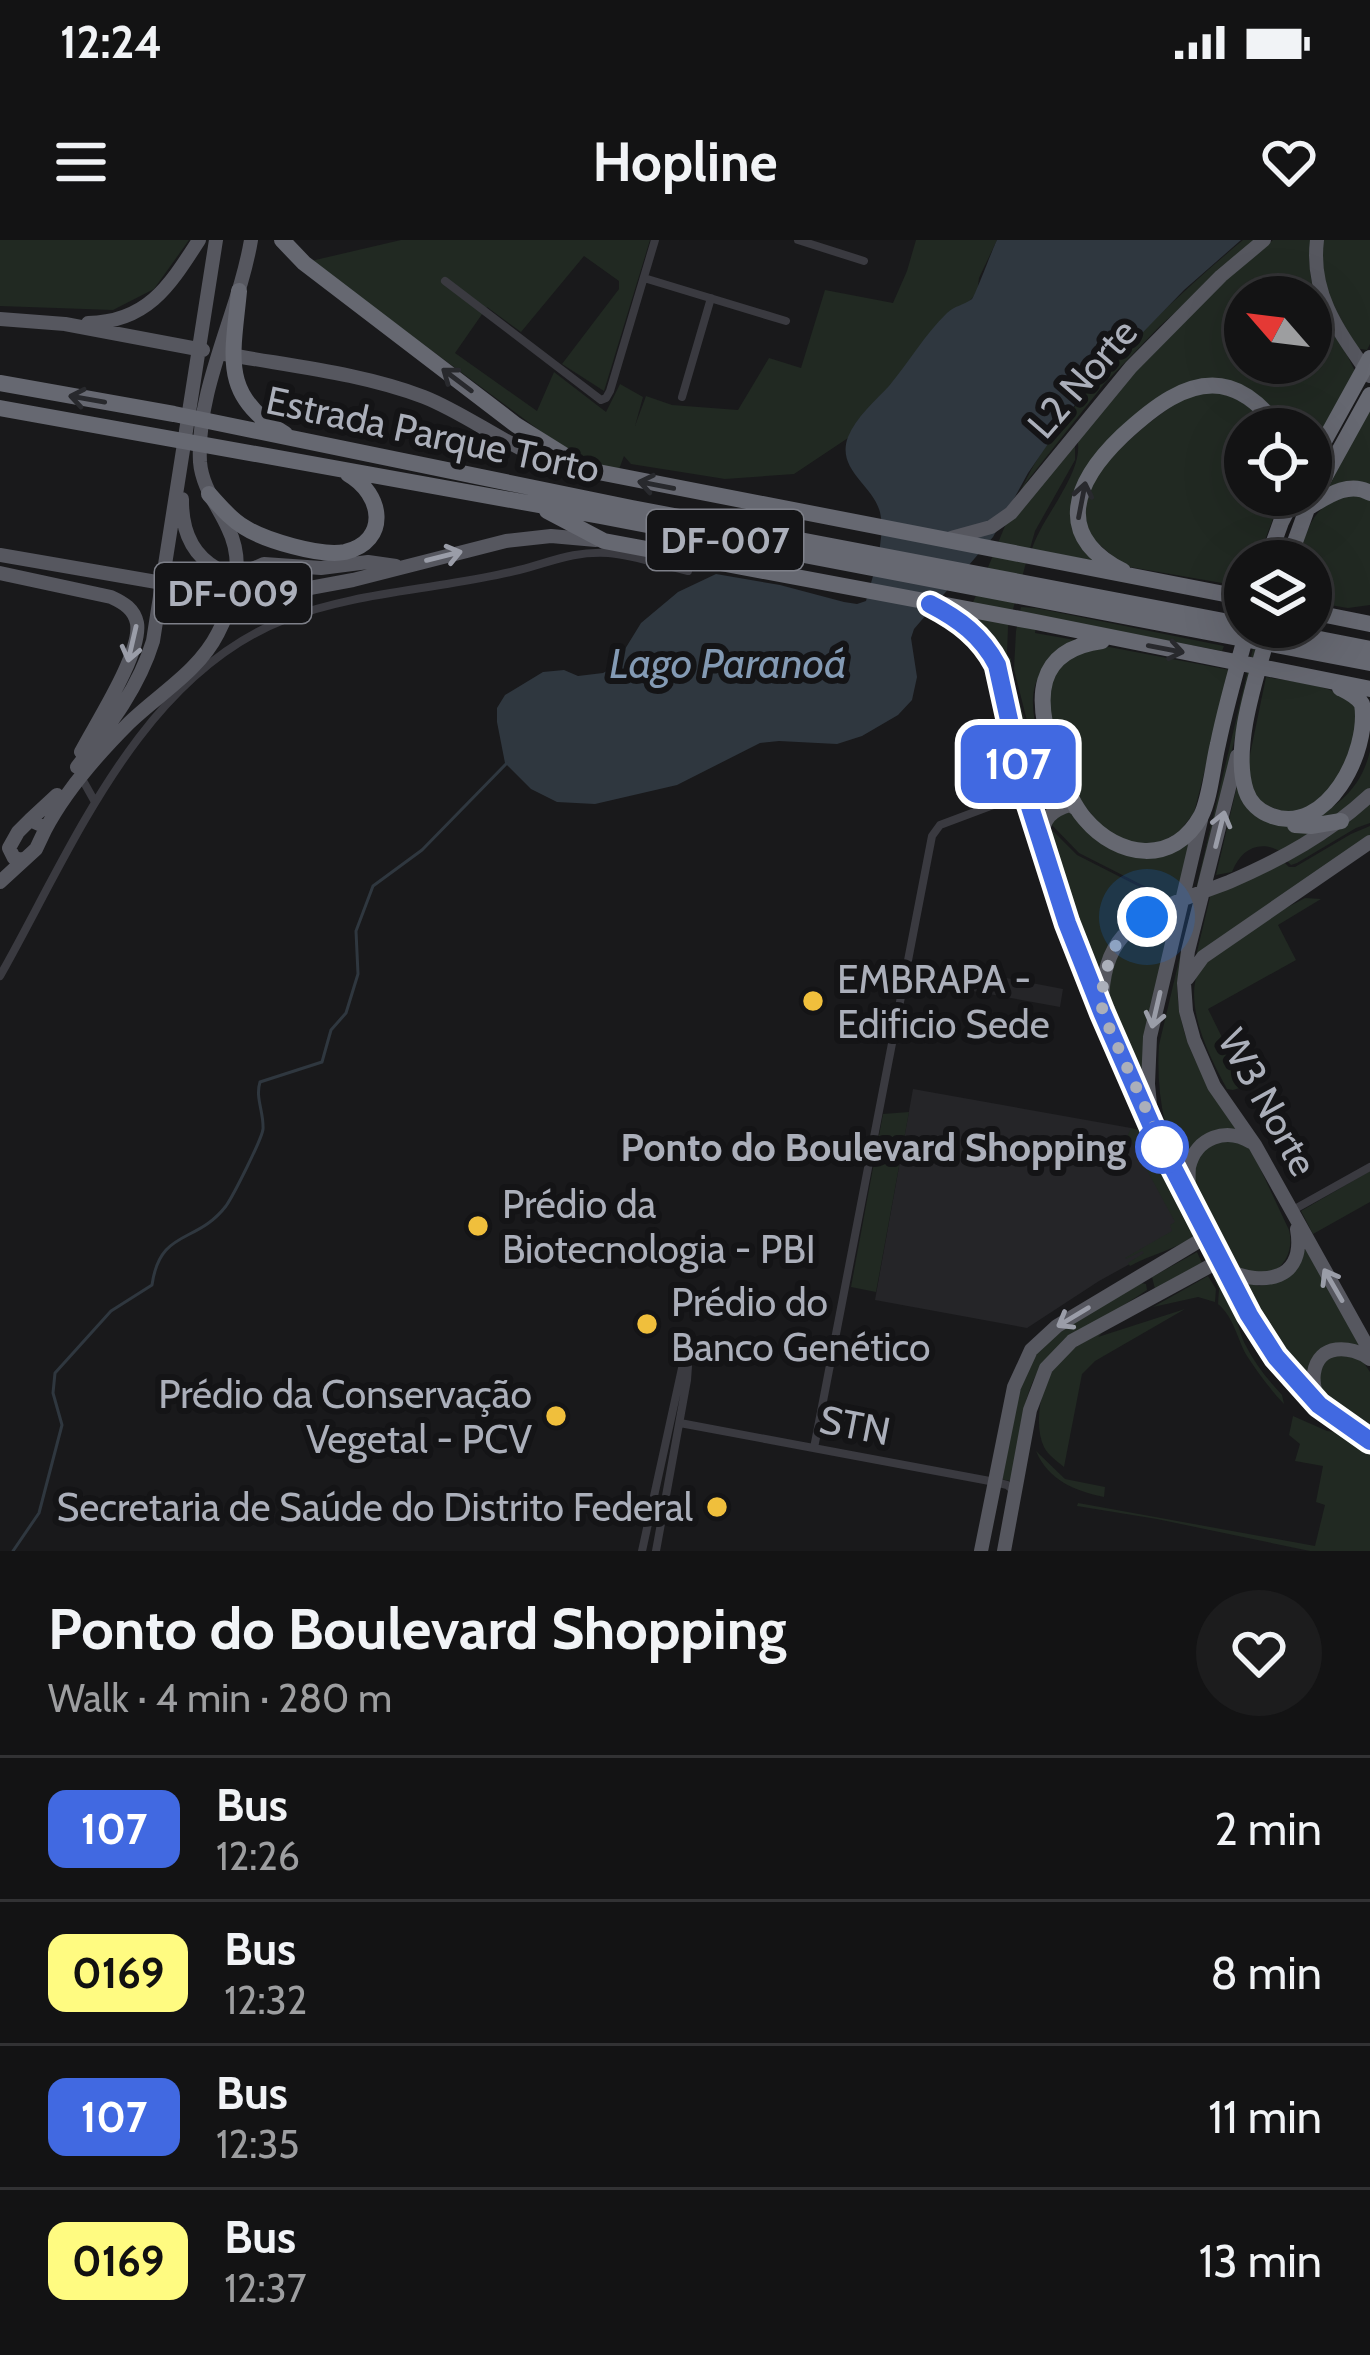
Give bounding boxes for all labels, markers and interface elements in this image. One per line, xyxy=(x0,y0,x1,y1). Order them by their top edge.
text: 12:24 xyxy=(60,15,162,69)
icon: menu xyxy=(48,129,114,195)
text: Hopline xyxy=(592,129,778,195)
icon: heart xyxy=(1256,129,1322,195)
north arrow xyxy=(1224,276,1332,384)
map controls xyxy=(1224,276,1332,648)
street label: L2 Norte xyxy=(1017,309,1147,447)
one-way arrow xyxy=(441,368,474,394)
street label: Estrada Parque Torto xyxy=(262,375,604,493)
one-way arrow xyxy=(68,387,107,409)
button: locate xyxy=(1224,408,1332,516)
one-way arrow xyxy=(638,473,677,495)
one-way arrow xyxy=(1072,481,1094,520)
road number: DF-007 xyxy=(647,510,803,570)
button: layers xyxy=(1224,540,1332,648)
one-way arrow xyxy=(424,544,462,566)
road number: DF-009 xyxy=(155,563,311,623)
one-way arrow xyxy=(120,624,143,662)
water label: Lago Paranoá xyxy=(609,637,847,689)
one-way arrow xyxy=(1145,639,1184,661)
line badge: 107 xyxy=(949,725,1087,803)
text: 107 xyxy=(985,738,1051,790)
one-way arrow xyxy=(1210,810,1232,848)
your location xyxy=(1117,887,1177,947)
place label: EMBRAPA - Edificio Sede xyxy=(837,955,1050,1048)
marker: EMBRAPA - Edificio Sede xyxy=(800,988,826,1014)
one-way arrow xyxy=(1144,991,1166,1029)
street label: W3 Norte xyxy=(1208,1020,1328,1184)
marker: Ponto do Boulevard Shopping xyxy=(1137,1122,1187,1172)
place label: Ponto do Boulevard Shopping xyxy=(621,1123,1126,1171)
place label: Prédio da Biotecnologia - PBI xyxy=(502,1180,816,1273)
marker: Prédio da Biotecnologia - PBI xyxy=(465,1213,491,1239)
one-way arrow xyxy=(1321,1269,1345,1303)
place label: Prédio do Banco Genético xyxy=(671,1278,931,1371)
one-way arrow xyxy=(1056,1306,1091,1330)
marker: Prédio do Banco Genético xyxy=(634,1311,660,1337)
place label: Prédio da Conservação Vegetal - PCV xyxy=(158,1370,532,1463)
street label: STN xyxy=(816,1395,894,1455)
marker: Prédio da Conservação Vegetal - PCV xyxy=(543,1403,569,1429)
place label: Secretaria de Saúde do Distrito Federal xyxy=(57,1483,693,1531)
marker: Secretaria de Saúde do Distrito Federal xyxy=(704,1494,730,1520)
button: heart xyxy=(1196,1590,1322,1716)
text: Ponto do Boulevard Shopping xyxy=(48,1594,787,1663)
text: Walk · 4 min · 280 m xyxy=(48,1674,392,1722)
text: Bus xyxy=(216,1778,288,1832)
text: 2 min xyxy=(1214,1802,1322,1856)
text: 107 xyxy=(81,1803,147,1855)
text: 12:26 xyxy=(216,1832,300,1880)
text: Bus xyxy=(224,1922,296,1976)
text: 8 min xyxy=(1210,1946,1322,2000)
text: 0169 xyxy=(72,1947,164,1999)
text: 12:32 xyxy=(224,1976,307,2024)
text: Bus xyxy=(216,2066,288,2120)
text: 11 min xyxy=(1208,2090,1322,2144)
text: 107 xyxy=(81,2091,147,2143)
text: 12:35 xyxy=(216,2120,299,2168)
text: Bus xyxy=(224,2210,296,2264)
text: 13 min xyxy=(1199,2234,1322,2288)
text: 0169 xyxy=(72,2235,164,2287)
text: 12:37 xyxy=(224,2264,306,2312)

